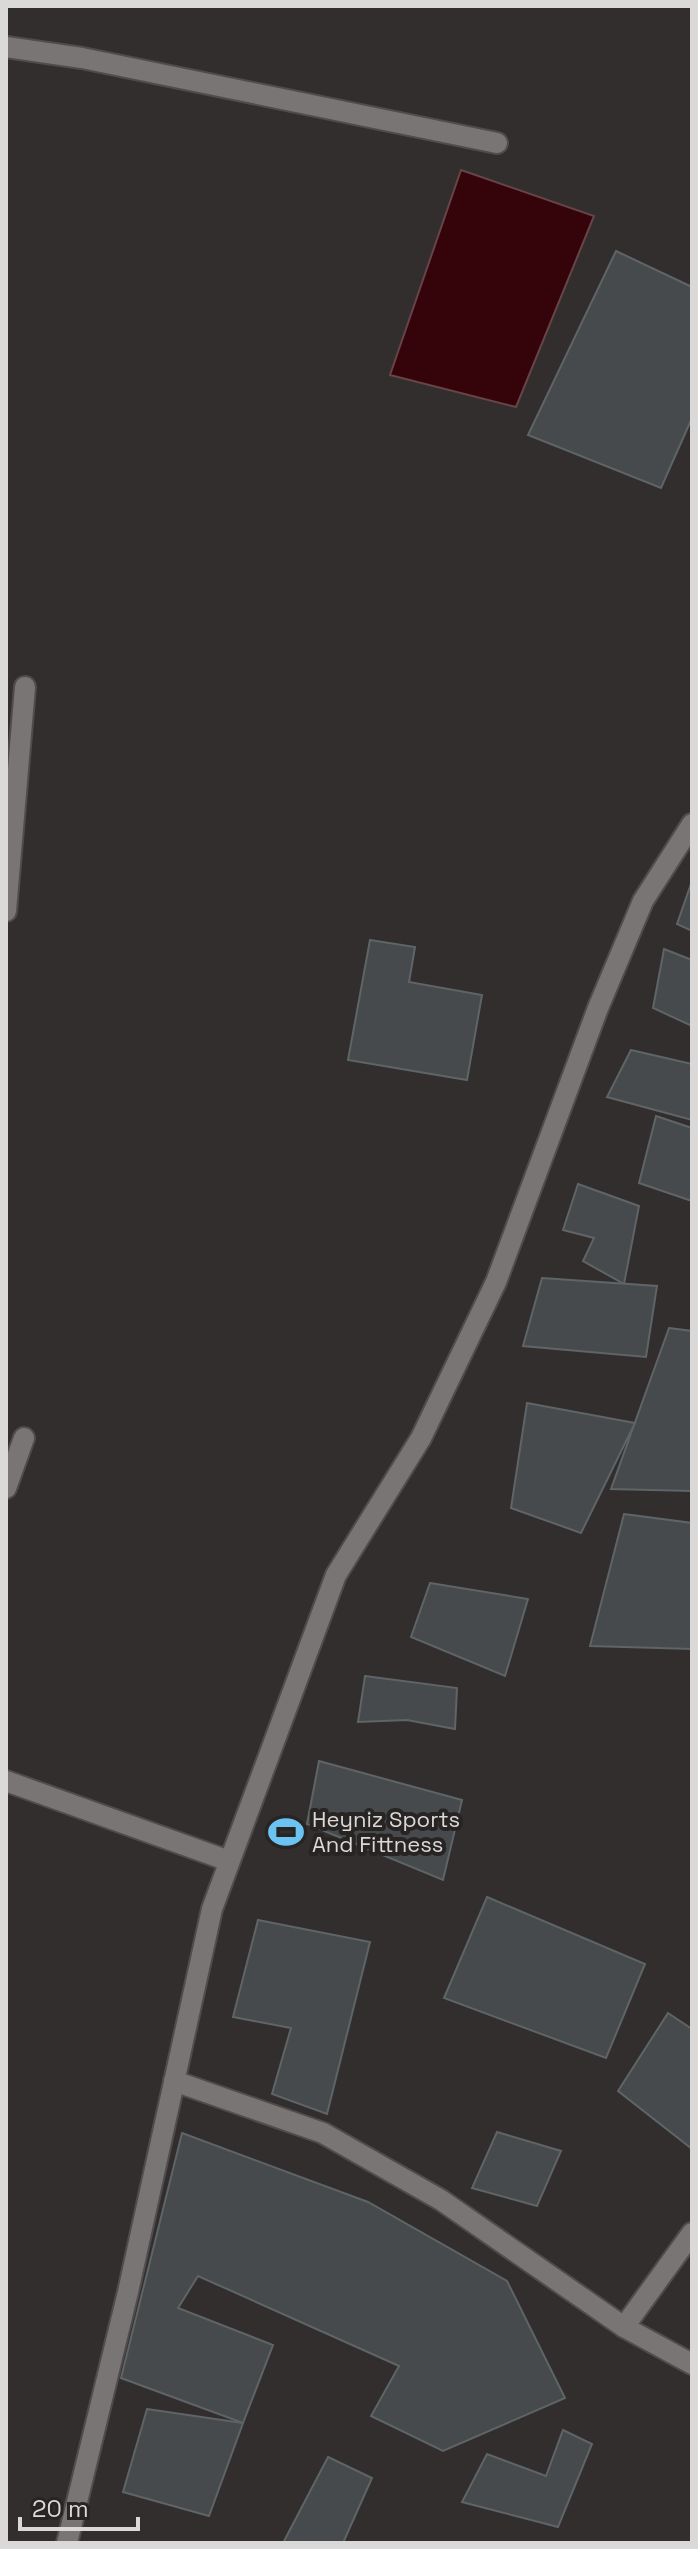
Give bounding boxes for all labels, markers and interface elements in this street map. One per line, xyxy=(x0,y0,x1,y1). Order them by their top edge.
place label: Heyniz Sports And Fittness xyxy=(312,1805,460,1858)
sports icon: Heyniz Sports And Fittness xyxy=(267,1813,305,1851)
scale bar xyxy=(20,2481,138,2531)
text: 20 m xyxy=(32,2493,89,2524)

